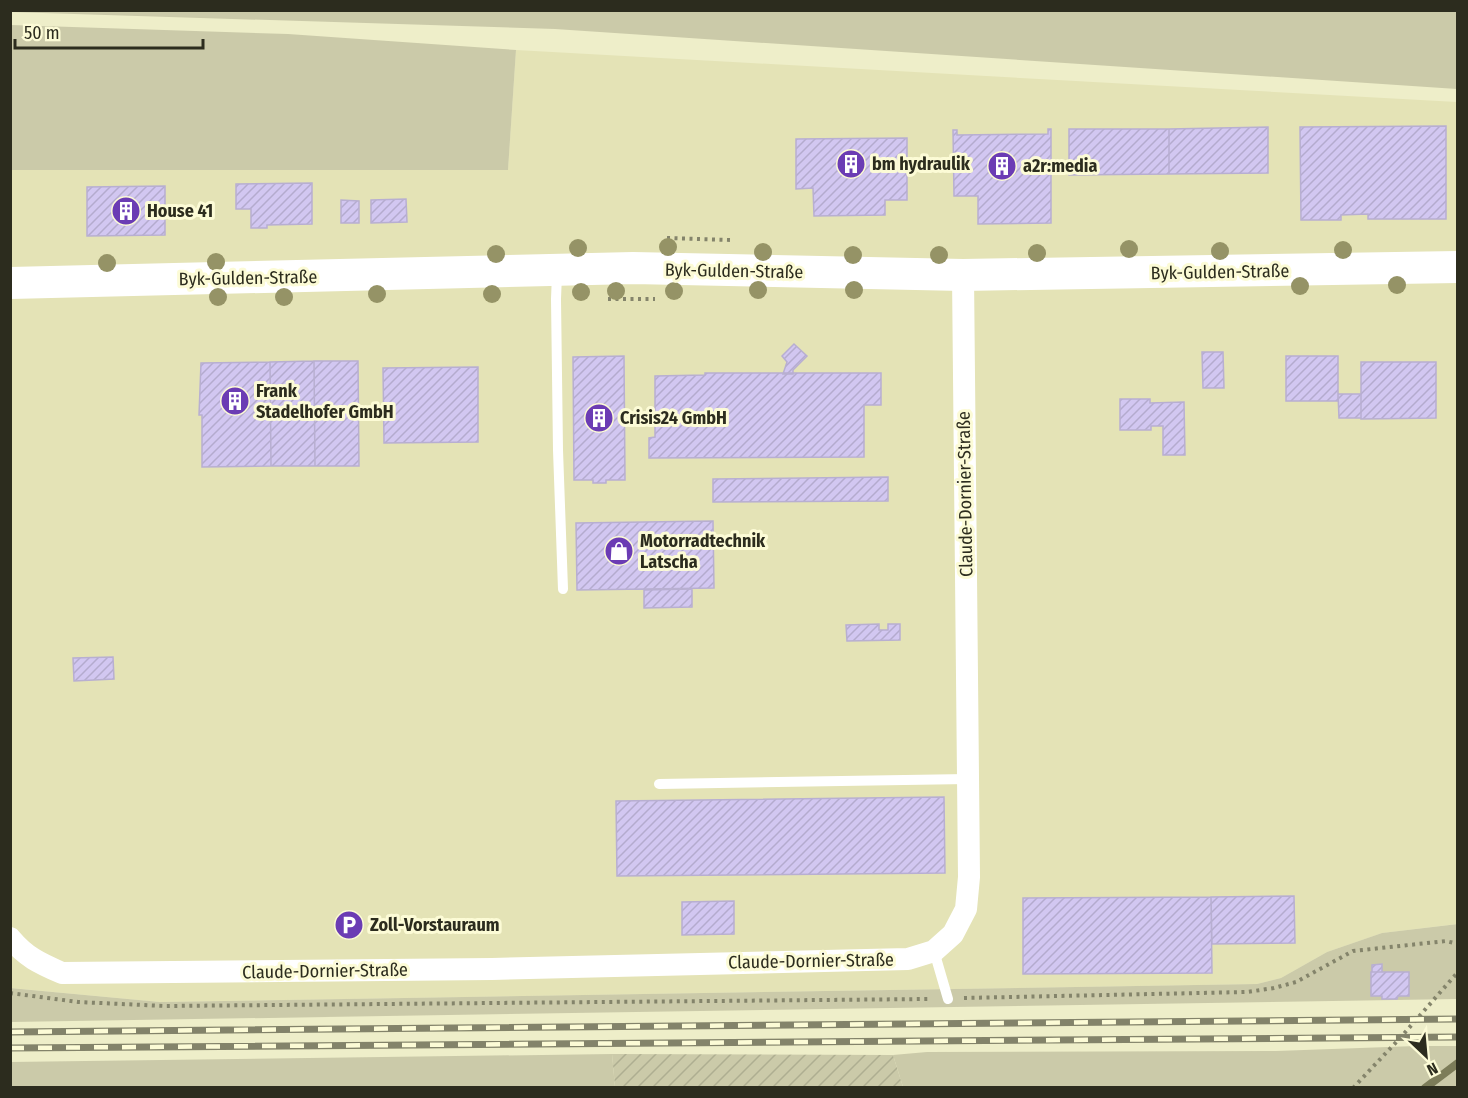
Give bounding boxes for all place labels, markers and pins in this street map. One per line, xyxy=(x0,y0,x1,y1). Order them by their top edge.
building icon: bm hydraulik xyxy=(835,148,867,180)
building icon: a2r:media xyxy=(986,150,1018,182)
place label: bm hydraulik xyxy=(872,153,971,175)
place label: a2r:media xyxy=(1023,155,1098,177)
building icon: House 41 xyxy=(110,195,142,227)
place label: House 41 xyxy=(147,200,213,222)
place label: Frank Stadelhofer GmbH xyxy=(256,380,394,423)
building icon: Frank Stadelhofer GmbH xyxy=(219,385,251,417)
building icon: Crisis24 GmbH xyxy=(583,402,615,434)
place label: Crisis24 GmbH xyxy=(620,407,727,429)
place label: Motorradtechnik Latscha xyxy=(640,530,766,573)
shop icon: Motorradtechnik Latscha xyxy=(603,535,635,567)
parking icon: Zoll-Vorstauraum xyxy=(333,909,365,941)
place label: Zoll-Vorstauraum xyxy=(370,914,500,936)

